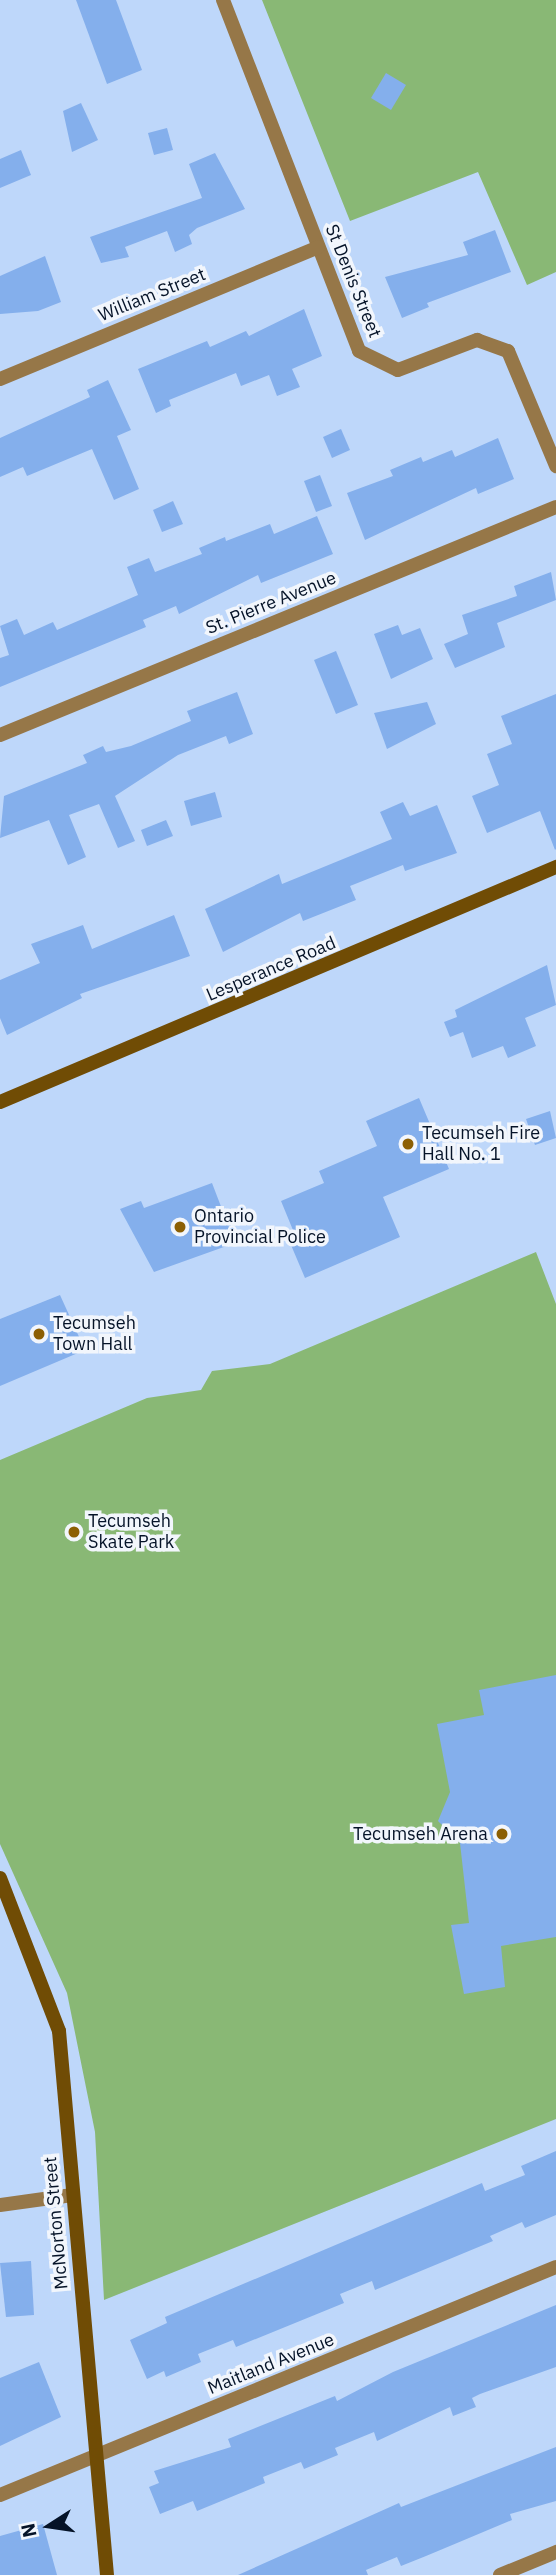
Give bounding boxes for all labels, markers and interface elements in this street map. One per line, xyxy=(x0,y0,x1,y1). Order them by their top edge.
street label: St Denis Street xyxy=(320,221,386,341)
street label: William Street xyxy=(95,264,209,326)
street label: St. Pierre Avenue xyxy=(203,567,339,639)
street label: Lesperance Road xyxy=(203,932,339,1006)
place label: Tecumseh Fire Hall No. 1 xyxy=(422,1123,540,1166)
marker: Tecumseh Fire Hall No. 1 xyxy=(400,1136,416,1152)
place label: Ontario Provincial Police xyxy=(194,1206,326,1248)
marker: Ontario Provincial Police xyxy=(172,1219,188,1235)
place label: Tecumseh Town Hall xyxy=(53,1313,136,1356)
marker: Tecumseh Town Hall xyxy=(31,1326,47,1342)
place label: Tecumseh Skate Park xyxy=(88,1511,174,1554)
marker: Tecumseh Skate Park xyxy=(66,1524,82,1540)
place label: Tecumseh Arena xyxy=(353,1823,488,1845)
marker: Tecumseh Arena xyxy=(494,1826,510,1842)
street label: McNorton Street xyxy=(39,2156,73,2290)
street label: Maitland Avenue xyxy=(205,2329,337,2399)
north arrow xyxy=(14,2491,84,2561)
text: N xyxy=(15,2521,42,2540)

